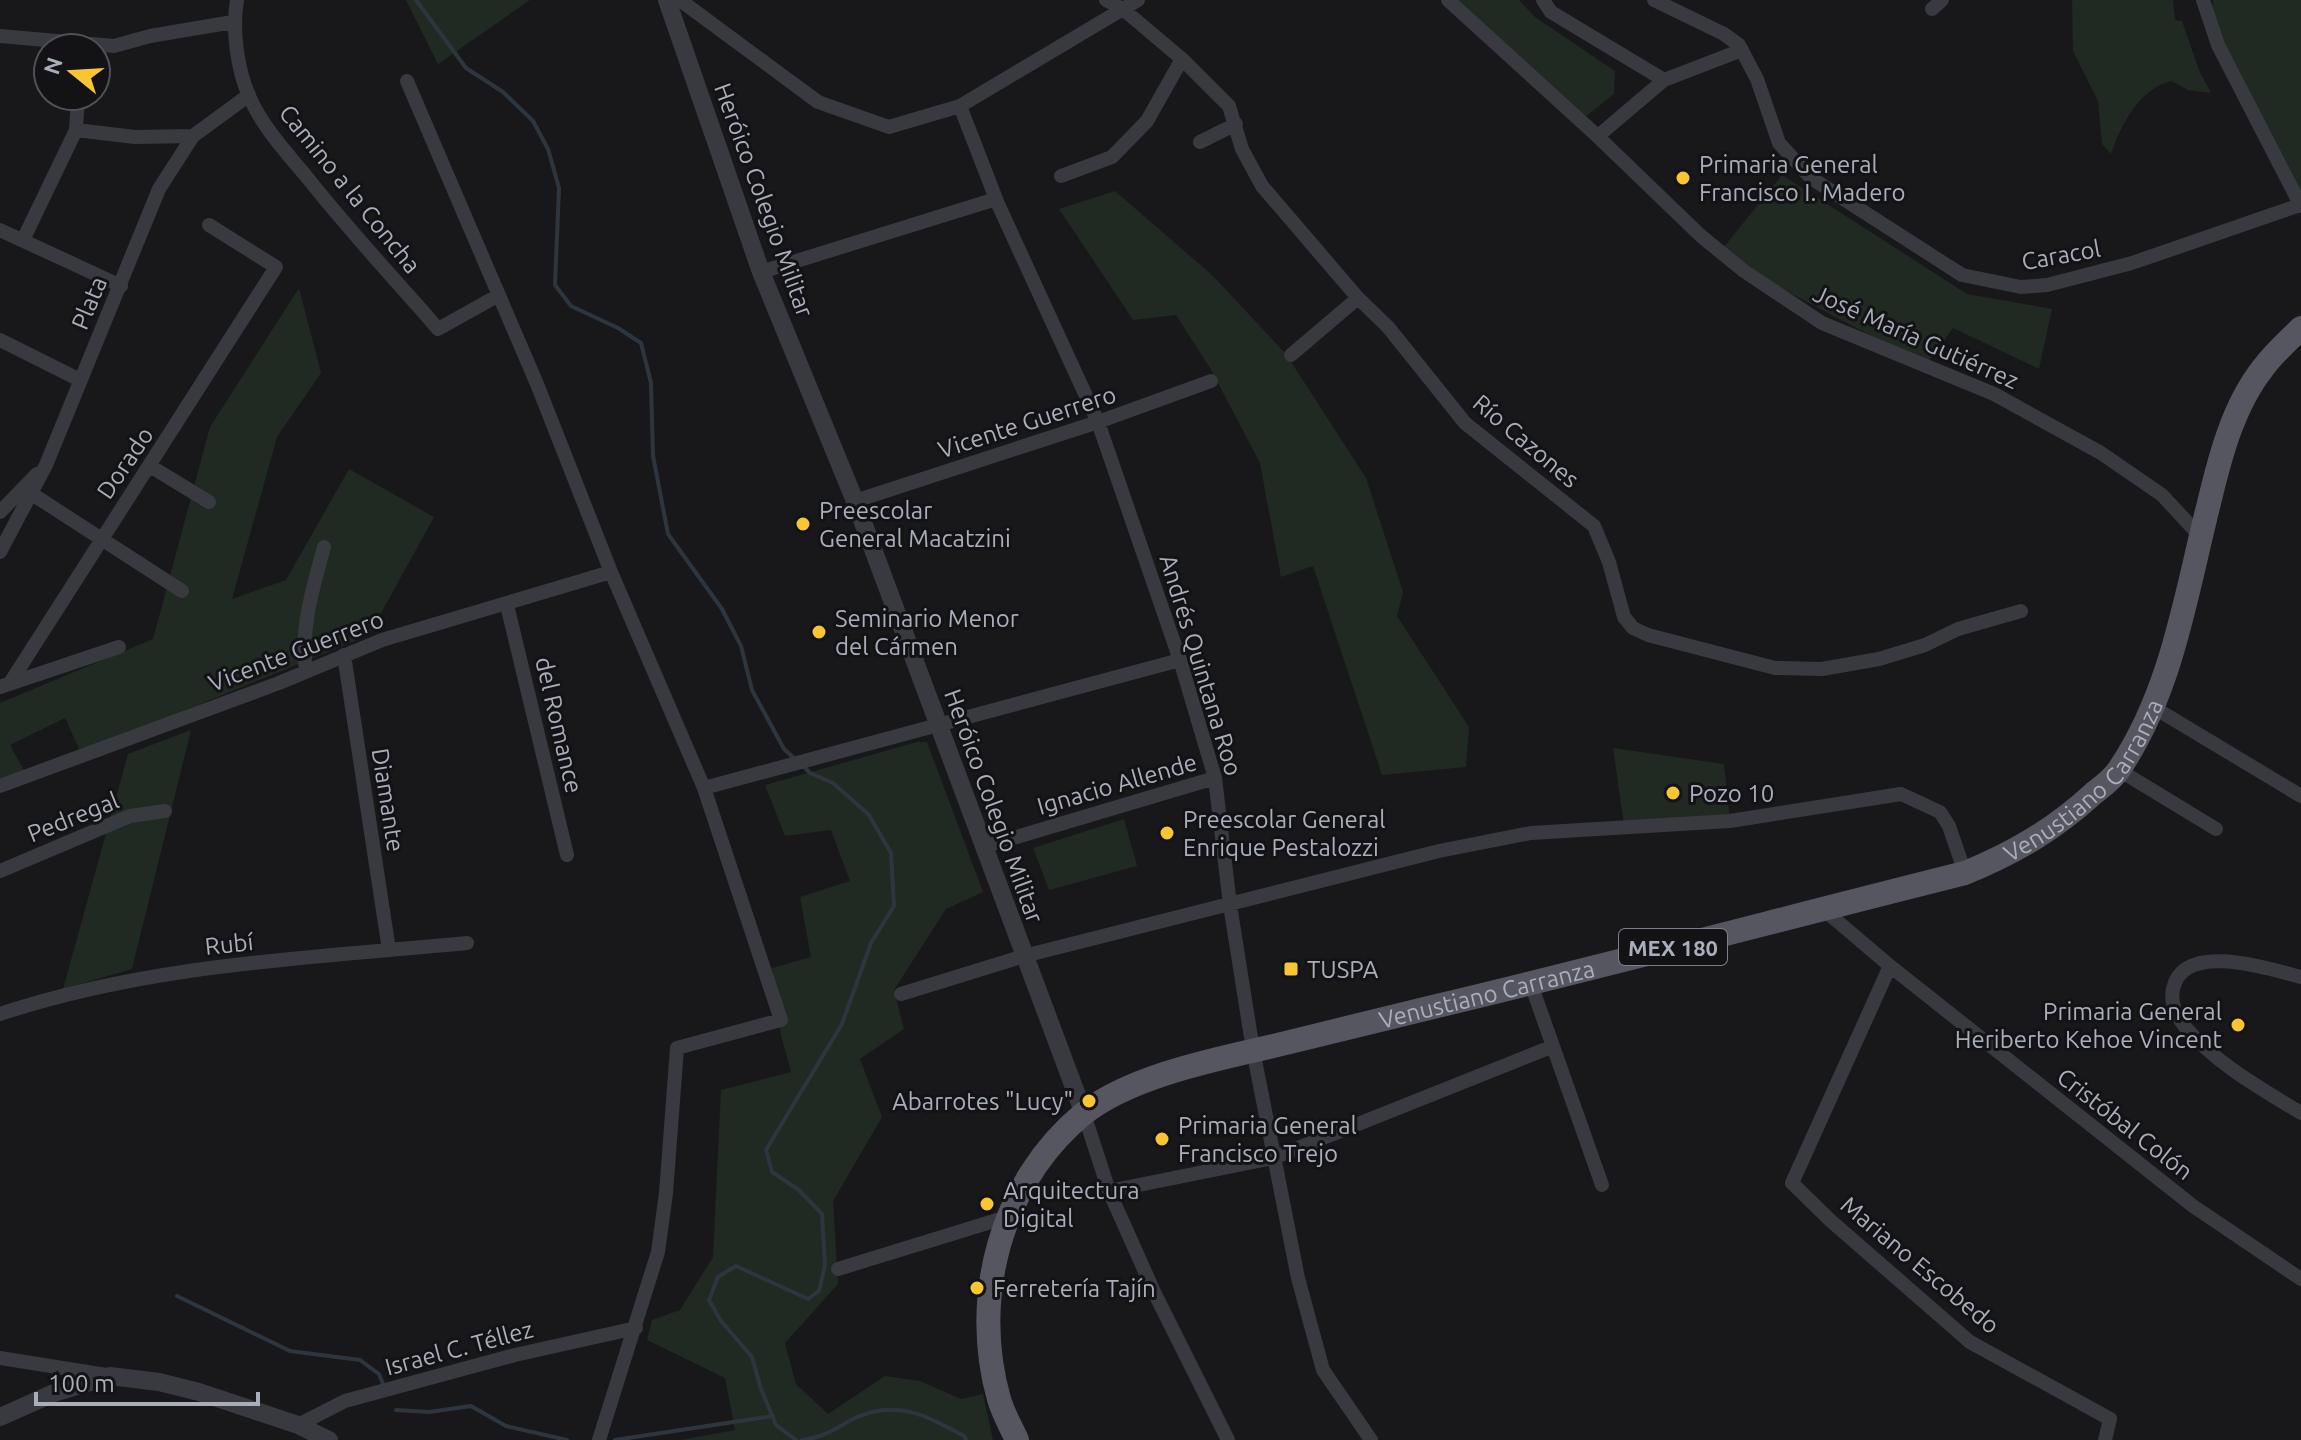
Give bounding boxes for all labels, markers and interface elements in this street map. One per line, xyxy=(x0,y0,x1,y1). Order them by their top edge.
north arrow xyxy=(32,32,112,112)
text: N xyxy=(38,54,67,77)
street label: Heróico Colegio Militar xyxy=(709,80,819,320)
street label: Camino a la Concha xyxy=(274,99,426,279)
place label: Primaria General Francisco I. Madero xyxy=(1699,151,1906,206)
marker: Primaria General Francisco I. Madero xyxy=(1674,169,1692,187)
street label: Caracol xyxy=(2019,235,2103,275)
street label: Plata xyxy=(66,273,112,333)
street label: José María Gutiérrez xyxy=(1809,280,2023,394)
street label: Vicente Guerrero xyxy=(935,381,1119,463)
street label: Río Cazones xyxy=(1468,389,1584,493)
street label: Dorado xyxy=(91,422,159,504)
place label: Preescolar General Macatzini xyxy=(819,497,1011,552)
marker: Preescolar General Macatzini xyxy=(794,515,812,533)
street label: Andrés Quintana Roo xyxy=(1155,551,1247,779)
street label: Vicente Guerrero xyxy=(205,605,387,697)
place label: Seminario Menor del Cármen xyxy=(835,605,1019,660)
marker: Seminario Menor del Cármen xyxy=(810,623,828,641)
street label: del Romance xyxy=(530,654,588,796)
street label: Heróico Colegio Militar xyxy=(939,686,1049,926)
street label: Venustiano Carranza xyxy=(1999,695,2168,867)
street label: Diamante xyxy=(366,746,410,854)
street label: Ignacio Allende xyxy=(1034,748,1200,820)
place label: Pozo 10 xyxy=(1689,780,1774,807)
marker: Pozo 10 xyxy=(1664,784,1682,802)
street label: Pedregal xyxy=(23,787,123,847)
place label: Preescolar General Enrique Pestalozzi xyxy=(1183,806,1386,861)
marker: Preescolar General Enrique Pestalozzi xyxy=(1158,824,1176,842)
street label: Rubí xyxy=(203,928,256,960)
road number: MEX 180 xyxy=(1619,929,1727,965)
street label: Venustiano Carranza xyxy=(1376,954,1597,1033)
place label: TUSPA xyxy=(1307,956,1379,983)
marker: TUSPA xyxy=(1282,960,1300,978)
place label: Primaria General Heriberto Kehoe Vincent xyxy=(1955,998,2223,1053)
marker: Primaria General Heriberto Kehoe Vincent xyxy=(2229,1016,2247,1034)
street label: Cristóbal Colón xyxy=(2052,1063,2198,1185)
place label: Abarrotes "Lucy" xyxy=(892,1088,1073,1115)
marker: Abarrotes "Lucy" xyxy=(1080,1092,1098,1110)
place label: Primaria General Francisco Trejo xyxy=(1178,1112,1357,1167)
marker: Primaria General Francisco Trejo xyxy=(1153,1130,1171,1148)
place label: Arquitectura Digital xyxy=(1003,1177,1140,1232)
street label: Mariano Escobedo xyxy=(1835,1191,2005,1339)
marker: Arquitectura Digital xyxy=(978,1195,996,1213)
place label: Ferretería Tajín xyxy=(993,1275,1156,1302)
marker: Ferretería Tajín xyxy=(968,1279,986,1297)
street label: Israel C. Téllez xyxy=(382,1315,536,1381)
scale bar xyxy=(36,1356,258,1406)
text: 100 m xyxy=(48,1370,115,1397)

